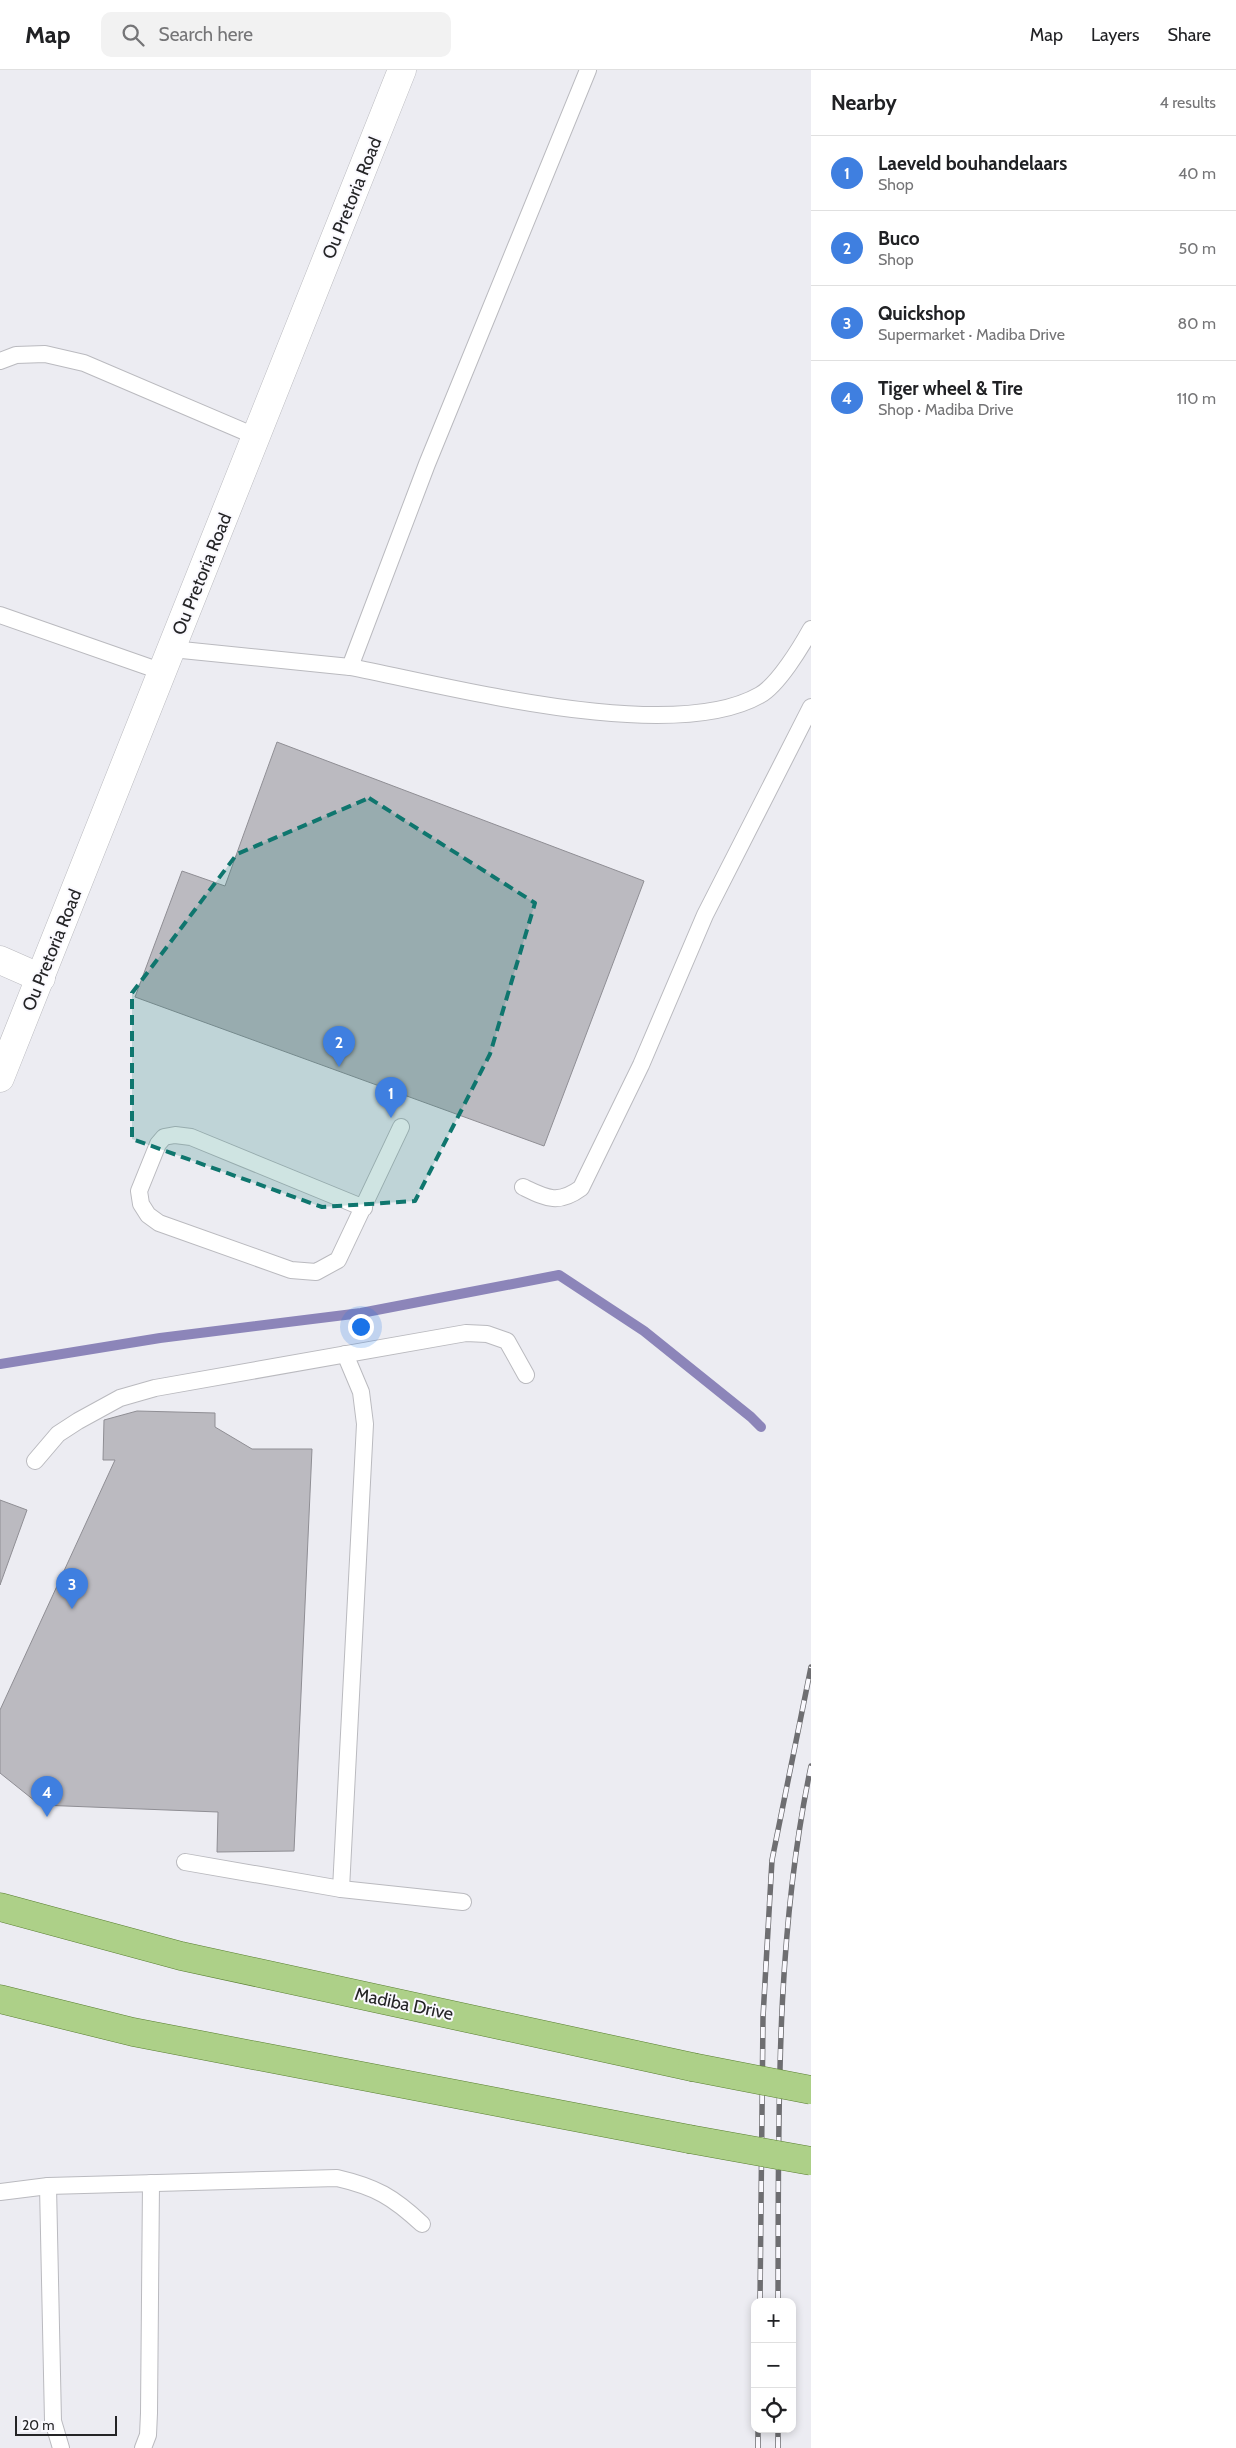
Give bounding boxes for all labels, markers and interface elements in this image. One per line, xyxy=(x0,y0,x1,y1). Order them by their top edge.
search box xyxy=(101,12,451,57)
text: Map xyxy=(25,20,71,49)
icon: search xyxy=(119,21,147,49)
text: Search here xyxy=(159,23,253,46)
text: Map xyxy=(1030,24,1063,46)
text: Layers xyxy=(1091,24,1140,46)
text: Share xyxy=(1168,24,1211,46)
text: Nearby xyxy=(831,90,897,115)
text: 4 results xyxy=(1159,93,1216,112)
street label: Ou Pretoria Road xyxy=(318,134,386,262)
text: Laeveld bouhandelaars xyxy=(878,152,1067,175)
text: 1 xyxy=(844,164,850,183)
text: 40 m xyxy=(1178,164,1216,183)
text: Shop xyxy=(878,175,914,194)
text: Buco xyxy=(878,227,920,250)
text: 2 xyxy=(843,239,851,258)
text: 50 m xyxy=(1179,239,1216,258)
text: Shop xyxy=(878,250,914,269)
text: Quickshop xyxy=(878,302,965,325)
text: 3 xyxy=(843,314,851,333)
text: 80 m xyxy=(1178,314,1216,333)
text: Supermarket · Madiba Drive xyxy=(878,325,1065,344)
text: Tiger wheel & Tire xyxy=(878,377,1023,400)
text: 4 xyxy=(842,389,852,408)
text: 110 m xyxy=(1177,389,1216,408)
text: Shop · Madiba Drive xyxy=(878,400,1014,419)
street label: Ou Pretoria Road xyxy=(168,510,236,638)
street label: Ou Pretoria Road xyxy=(18,886,86,1014)
pin: 2 xyxy=(323,1026,355,1067)
pin: 1 xyxy=(375,1077,407,1118)
your location xyxy=(348,1314,374,1340)
pin: 3 xyxy=(56,1568,88,1609)
pin: 4 xyxy=(31,1776,63,1817)
street label: Madiba Drive xyxy=(353,1983,455,2025)
map controls xyxy=(751,2298,796,2433)
button: + xyxy=(751,2298,796,2343)
button: − xyxy=(751,2343,796,2388)
button: locate xyxy=(751,2388,796,2433)
scale bar xyxy=(15,2413,118,2436)
text: 20 m xyxy=(22,2416,55,2434)

